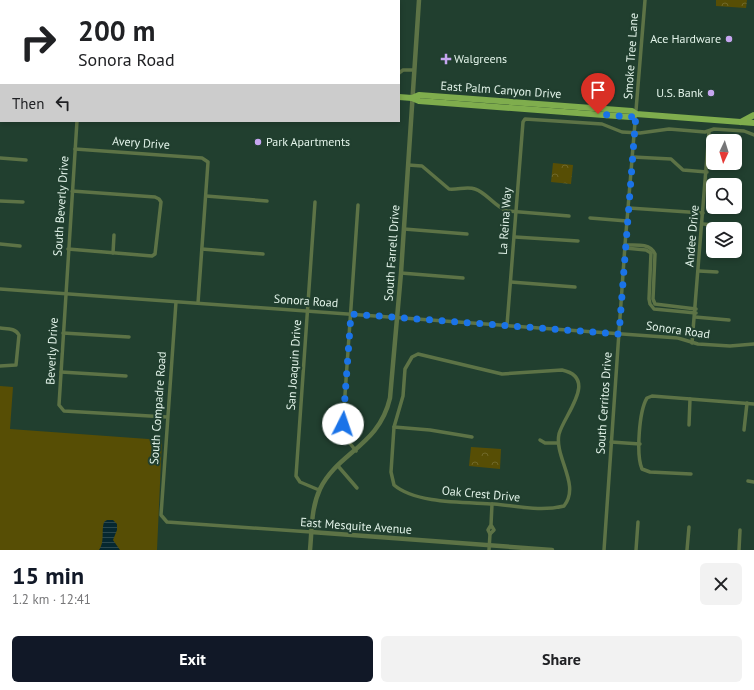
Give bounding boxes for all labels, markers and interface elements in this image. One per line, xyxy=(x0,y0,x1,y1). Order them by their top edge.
text: 200 m xyxy=(78,12,155,49)
street label: Smoke Tree Lane xyxy=(620,12,641,100)
icon: right xyxy=(12,16,64,68)
place label: Ace Hardware xyxy=(650,31,721,46)
marker: Ace Hardware xyxy=(724,34,734,44)
text: Sonora Road xyxy=(78,48,175,71)
place label: Walgreens xyxy=(454,51,507,66)
marker: Walgreens xyxy=(441,54,451,64)
pin xyxy=(581,73,615,114)
street label: East Palm Canyon Drive xyxy=(440,78,562,101)
icon: arrive xyxy=(587,79,609,101)
place label: U.S. Bank xyxy=(656,85,703,100)
marker: U.S. Bank xyxy=(706,88,716,98)
icon: left xyxy=(52,92,74,114)
text: Then xyxy=(12,94,44,113)
street label: Avery Drive xyxy=(112,133,170,152)
place label: Park Apartments xyxy=(266,134,350,149)
north arrow xyxy=(706,134,742,170)
map controls xyxy=(706,134,742,258)
marker: Park Apartments xyxy=(253,137,263,147)
street label: South Beverly Drive xyxy=(50,155,71,257)
button: search xyxy=(706,178,742,214)
street label: La Reina Way xyxy=(495,186,514,255)
street label: South Farrell Drive xyxy=(381,204,402,302)
street label: Andee Drive xyxy=(681,204,702,268)
button: layers xyxy=(706,222,742,258)
street label: Sonora Road xyxy=(273,291,339,310)
street label: Beverly Drive xyxy=(42,317,61,385)
street label: Sonora Road xyxy=(645,318,711,341)
street label: San Joaquin Drive xyxy=(283,319,304,411)
street label: South Compadre Road xyxy=(146,351,169,465)
street label: South Cerritos Drive xyxy=(592,351,615,455)
position arrow xyxy=(322,403,364,445)
street label: Oak Crest Drive xyxy=(441,483,521,504)
street label: East Mesquite Avenue xyxy=(300,514,412,537)
text: 15 min xyxy=(12,560,84,591)
button: close xyxy=(700,563,742,605)
text: 1.2 km · 12:41 xyxy=(12,591,91,608)
button: Exit xyxy=(12,636,373,682)
button: Share xyxy=(381,636,742,682)

